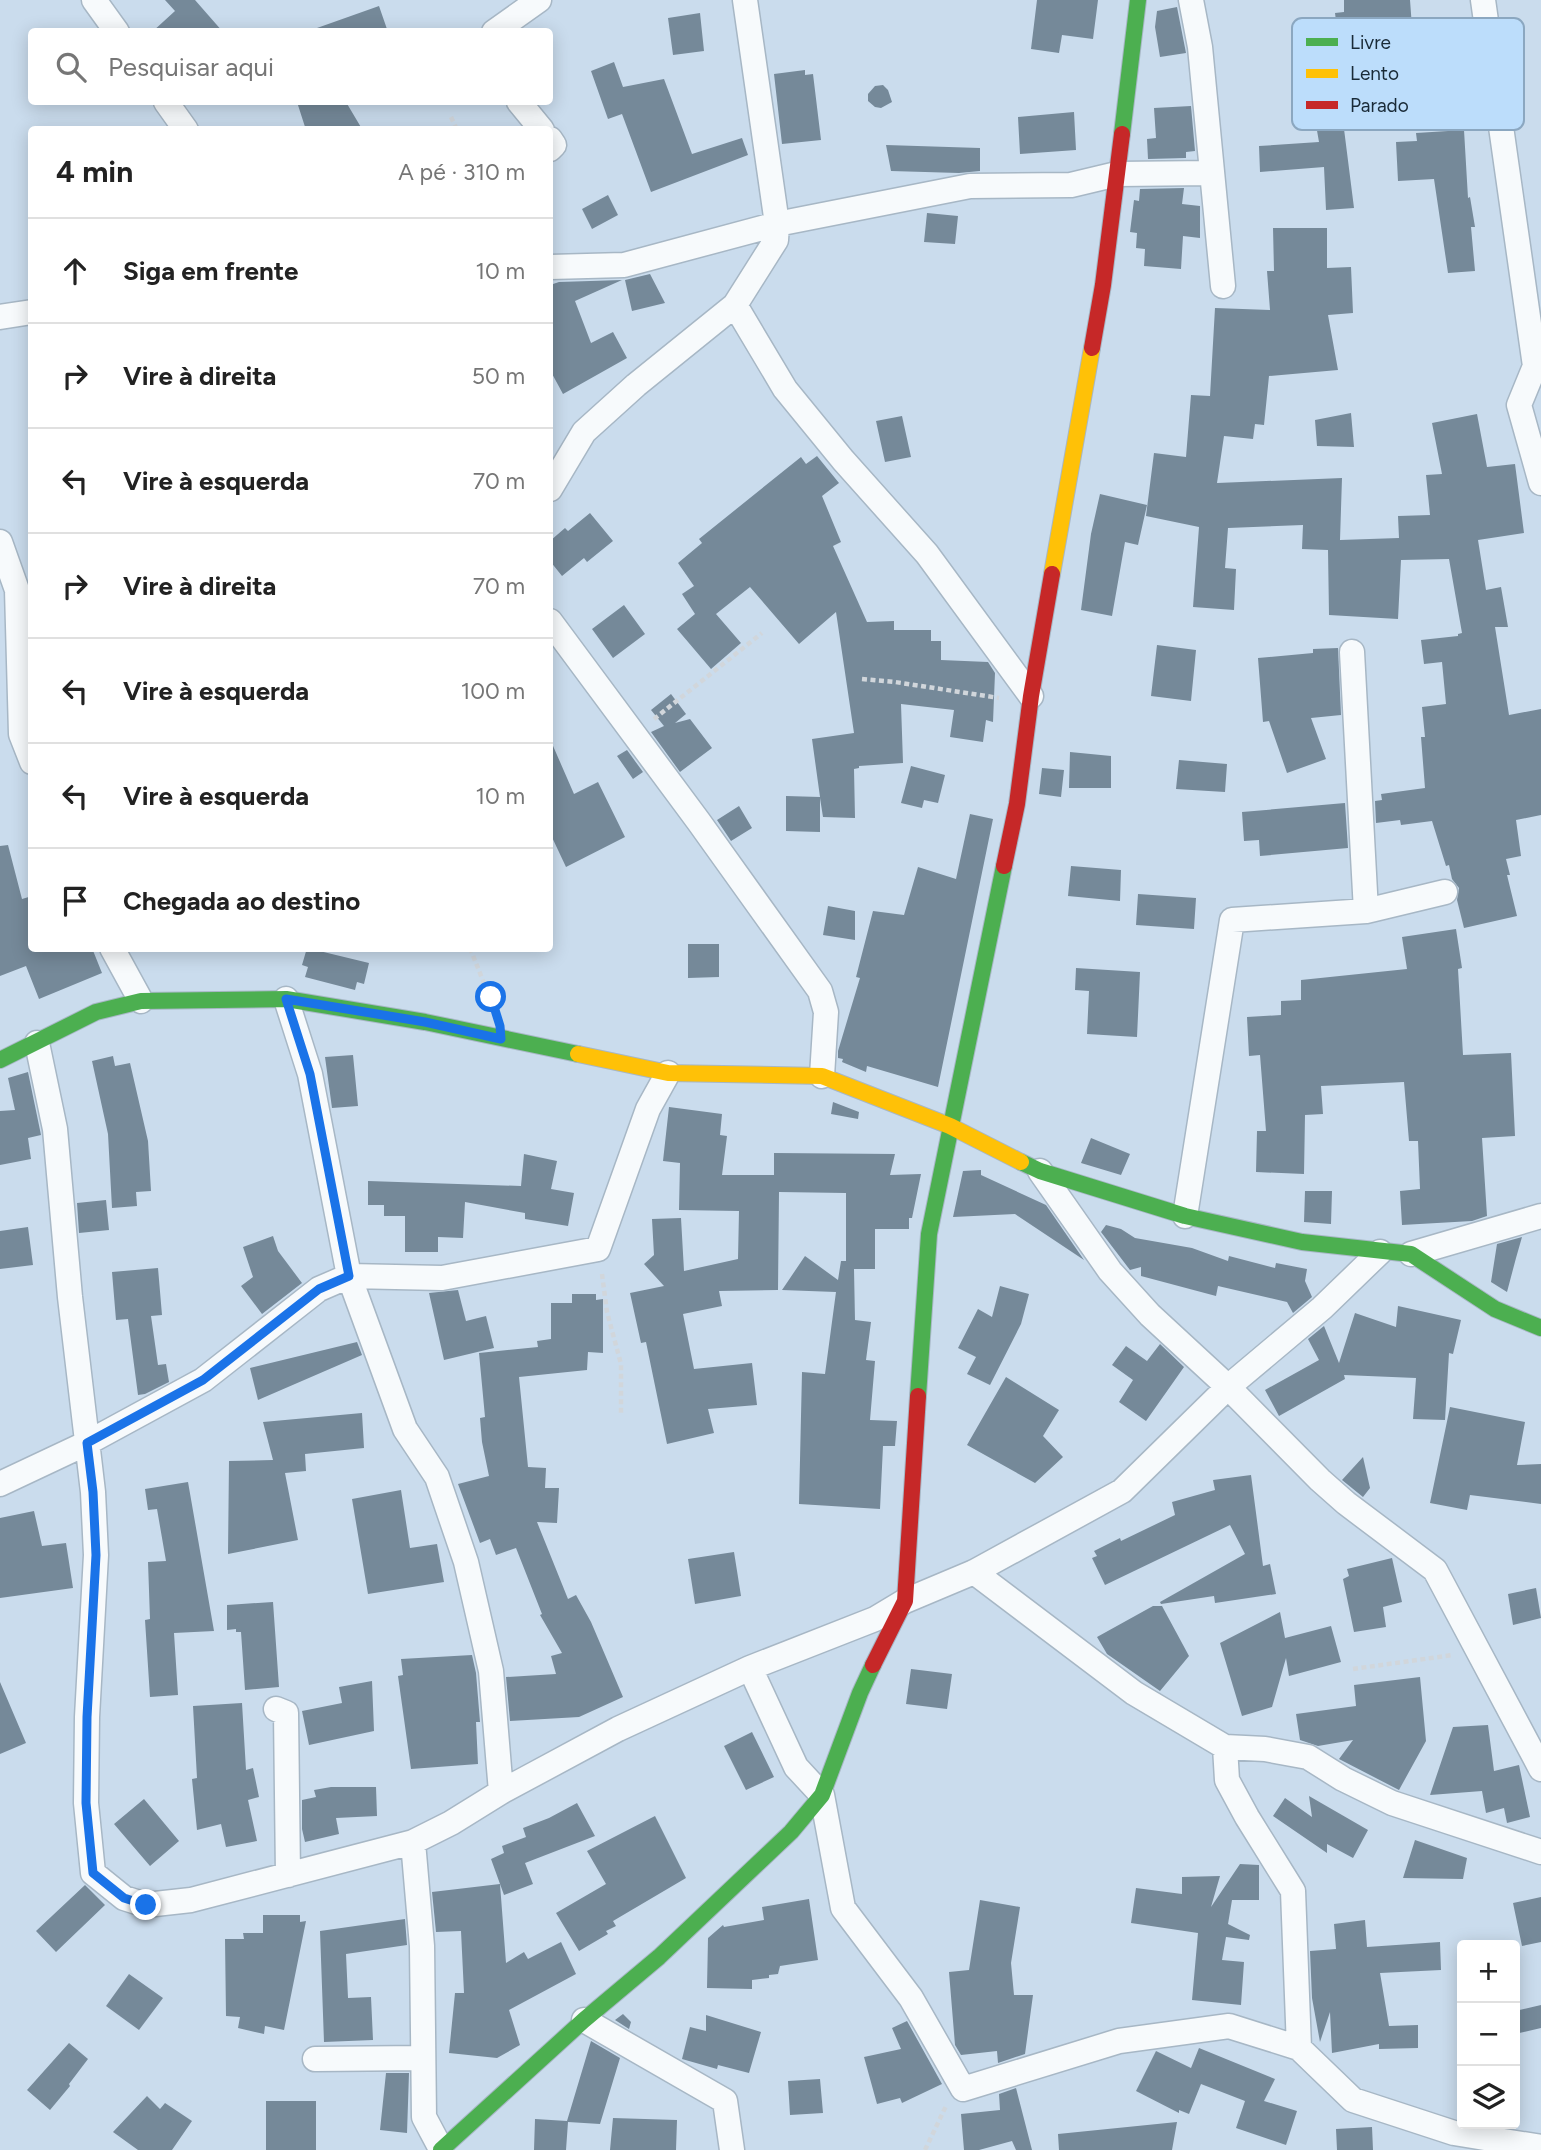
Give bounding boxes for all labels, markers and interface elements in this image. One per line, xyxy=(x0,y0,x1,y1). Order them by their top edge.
legend xyxy=(1292,18,1524,130)
search box xyxy=(28,28,553,105)
text: Livre xyxy=(1350,31,1391,54)
icon: search xyxy=(52,48,90,86)
text: Pesquisar aqui xyxy=(108,51,274,83)
text: Lento xyxy=(1350,62,1399,85)
text: Parado xyxy=(1350,94,1409,117)
text: 4 min xyxy=(56,153,133,190)
text: A pé · 310 m xyxy=(398,158,525,186)
icon: ahead xyxy=(56,252,94,290)
text: Siga em frente xyxy=(123,255,298,287)
text: 10 m xyxy=(476,257,525,285)
icon: right xyxy=(56,357,94,395)
text: Vire à direita xyxy=(123,360,276,392)
text: 50 m xyxy=(472,362,525,390)
icon: left xyxy=(56,462,94,500)
text: Vire à esquerda xyxy=(123,465,309,497)
text: 70 m xyxy=(473,467,525,495)
icon: right xyxy=(56,567,94,605)
text: Vire à direita xyxy=(123,570,276,602)
text: 70 m xyxy=(473,572,525,600)
icon: left xyxy=(56,672,94,710)
text: Vire à esquerda xyxy=(123,675,309,707)
text: 100 m xyxy=(461,677,525,705)
icon: left xyxy=(56,777,94,815)
text: Vire à esquerda xyxy=(123,780,309,812)
text: 10 m xyxy=(476,782,525,810)
icon: arrive xyxy=(56,882,94,920)
text: Chegada ao destino xyxy=(123,885,360,917)
route start xyxy=(475,981,506,1012)
route end xyxy=(130,1889,161,1920)
map controls xyxy=(1457,1940,1520,2129)
button: + xyxy=(1457,1940,1520,2003)
button: − xyxy=(1457,2003,1520,2066)
button: layers xyxy=(1457,2066,1520,2129)

